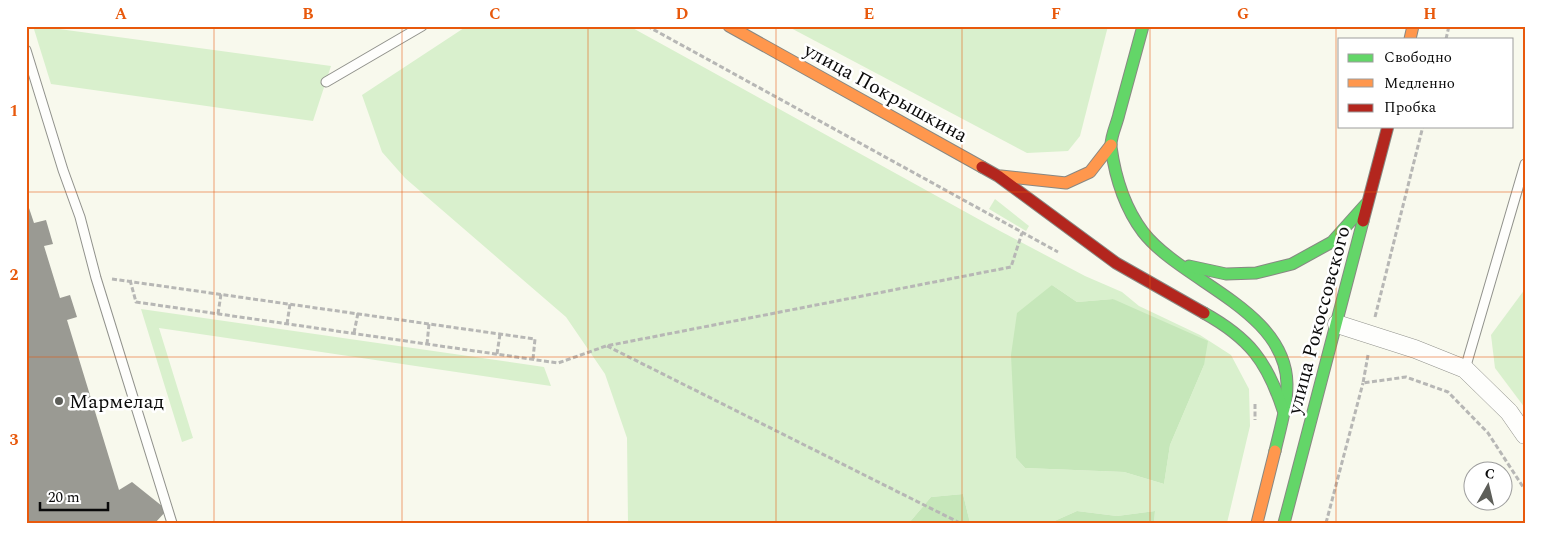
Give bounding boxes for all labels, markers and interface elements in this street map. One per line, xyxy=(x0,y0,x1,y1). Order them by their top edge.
text: A xyxy=(115,2,128,26)
text: B xyxy=(302,2,314,26)
text: C xyxy=(489,2,501,26)
text: D xyxy=(676,2,689,26)
text: E xyxy=(864,2,874,26)
text: F xyxy=(1051,2,1061,26)
text: G xyxy=(1237,2,1249,26)
text: H xyxy=(1423,2,1437,26)
street label: улица Покрышкина xyxy=(797,35,973,151)
legend xyxy=(1338,38,1514,128)
text: Свободно xyxy=(1384,46,1452,69)
text: Медленно xyxy=(1384,72,1455,95)
text: Пробка xyxy=(1384,96,1437,119)
text: 1 xyxy=(10,99,18,123)
street label: улица Рокоссовского xyxy=(1279,223,1359,419)
text: 2 xyxy=(10,263,19,287)
place label: Мармелад xyxy=(69,387,164,417)
marker: Мармелад xyxy=(53,395,65,407)
text: 3 xyxy=(10,428,19,452)
north arrow xyxy=(1464,462,1514,512)
text: С xyxy=(1483,463,1496,485)
scale bar xyxy=(40,479,108,511)
text: 20 m xyxy=(48,486,80,509)

